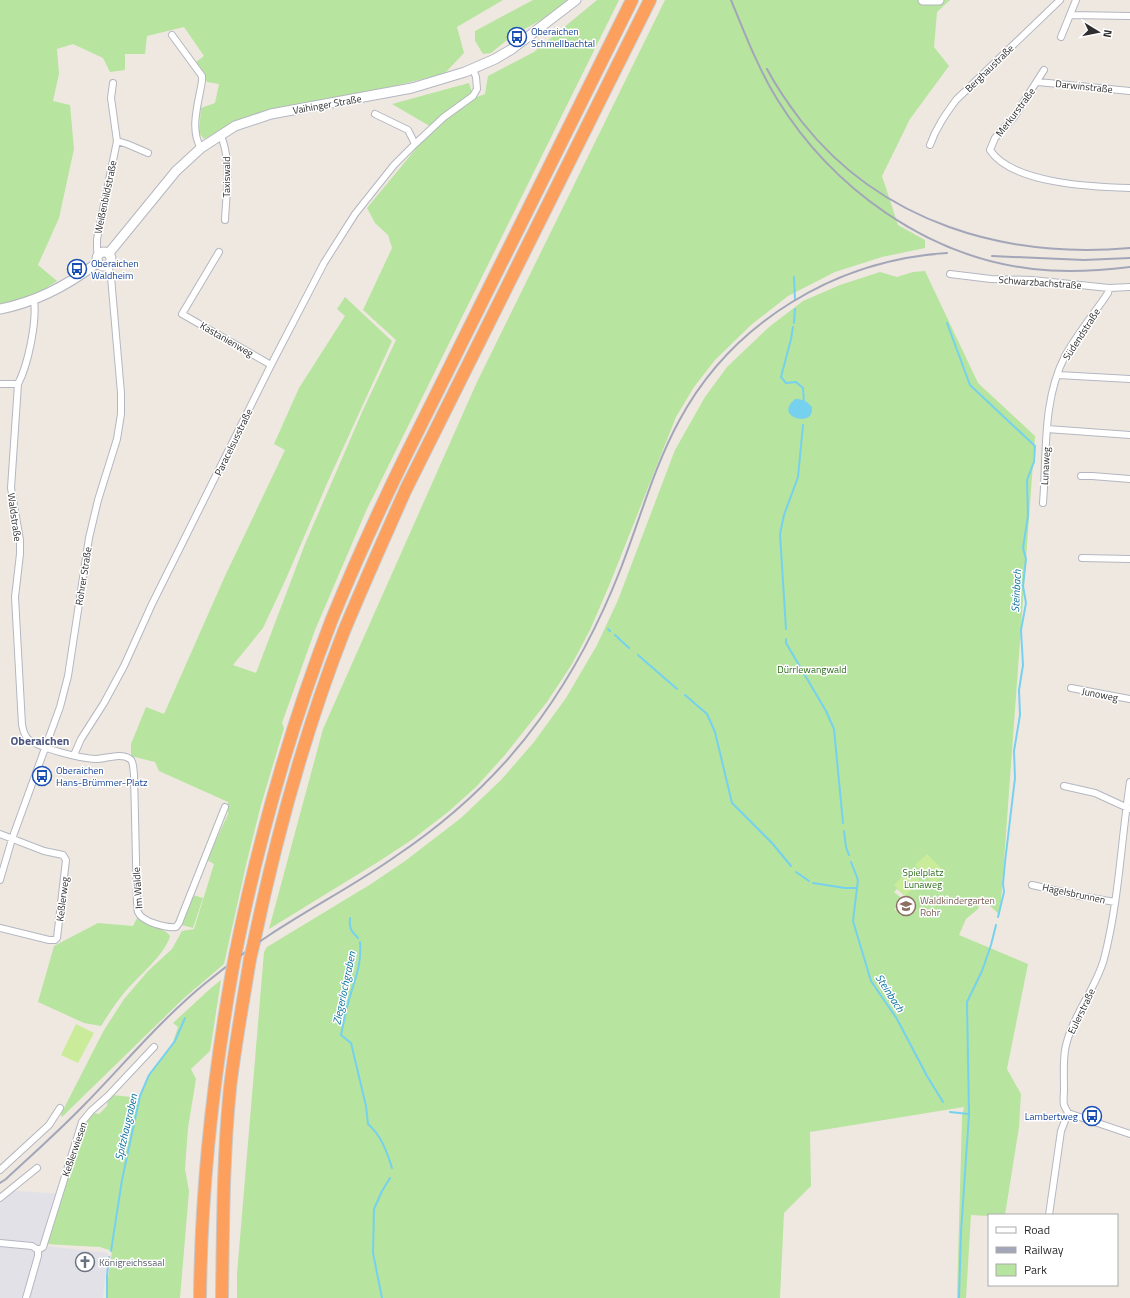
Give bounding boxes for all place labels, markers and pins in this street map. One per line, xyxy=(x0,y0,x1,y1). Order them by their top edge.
place label: Oberaichen Schmellbachtal xyxy=(531,24,595,51)
bus stop icon: Oberaichen Schmellbachtal xyxy=(506,26,528,48)
place label: Oberaichen Waldheim xyxy=(91,256,139,283)
bus stop icon: Oberaichen Waldheim xyxy=(66,258,88,280)
place label: Oberaichen Hans-Brümmer-Platz xyxy=(56,763,148,790)
bus stop icon: Oberaichen Hans-Brümmer-Platz xyxy=(31,765,53,787)
place label: Waldkindergarten Rohr xyxy=(920,893,995,920)
school or university icon: Waldkindergarten Rohr xyxy=(895,895,917,917)
bus stop icon: Lambertweg xyxy=(1081,1105,1103,1127)
place label: Lambertweg xyxy=(1025,1109,1078,1124)
church icon: Königreichssaal xyxy=(74,1251,96,1273)
place label: Königreichssaal xyxy=(99,1255,164,1270)

